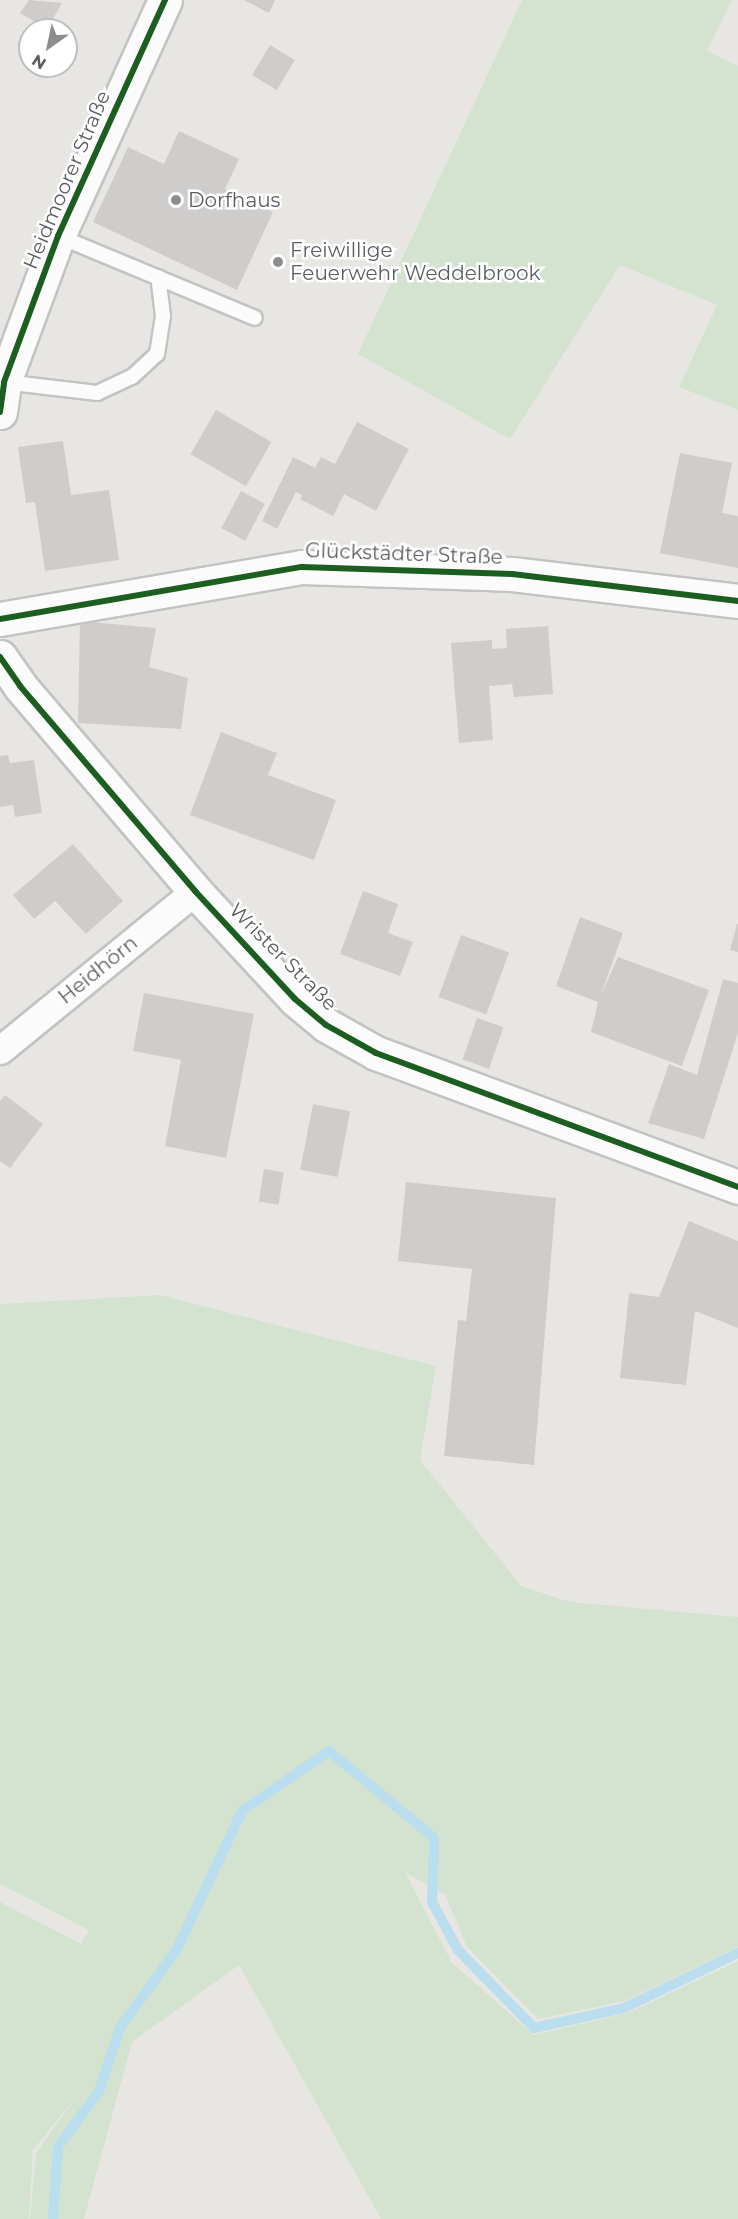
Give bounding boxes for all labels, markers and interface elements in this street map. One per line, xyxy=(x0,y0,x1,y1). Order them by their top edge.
north arrow xyxy=(18,18,78,78)
text: N xyxy=(28,50,50,73)
street label: Heidmoorer Straße xyxy=(19,87,115,273)
place label: Dorfhaus xyxy=(188,188,280,212)
marker: Dorfhaus xyxy=(169,193,183,207)
place label: Freiwillige Feuerwehr Weddelbrook xyxy=(290,238,541,285)
marker: Freiwillige Feuerwehr Weddelbrook xyxy=(271,255,285,269)
street label: Glückstädter Straße xyxy=(305,539,503,569)
street label: Wrister Straße xyxy=(224,898,342,1016)
street label: Heidhörn xyxy=(54,931,142,1009)

